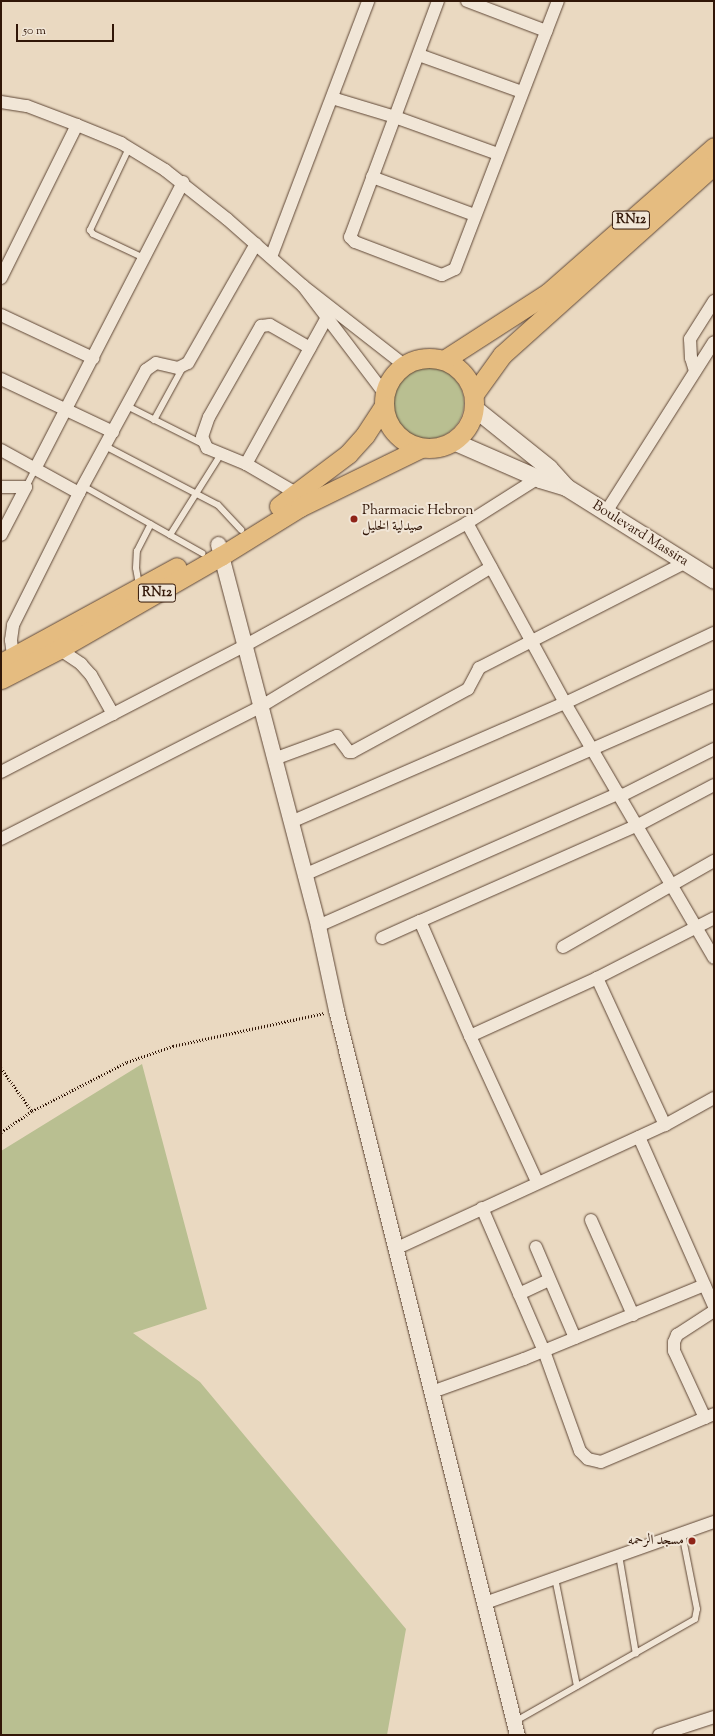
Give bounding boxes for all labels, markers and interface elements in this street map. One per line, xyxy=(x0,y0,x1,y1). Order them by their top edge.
scale bar xyxy=(18,16,116,42)
text: 50 m xyxy=(23,22,46,40)
road number: RN12 xyxy=(611,209,651,231)
street label: Boulevard Massira xyxy=(589,498,691,570)
place label: Pharmacie Hebron صيدلية الخليل xyxy=(362,503,473,536)
marker: Pharmacie Hebron صيدلية الخليل xyxy=(349,514,359,524)
road number: RN12 xyxy=(137,582,177,604)
place label: مسجد الرحمه xyxy=(628,1533,684,1549)
marker: مسجد الرحمه xyxy=(687,1536,697,1546)

